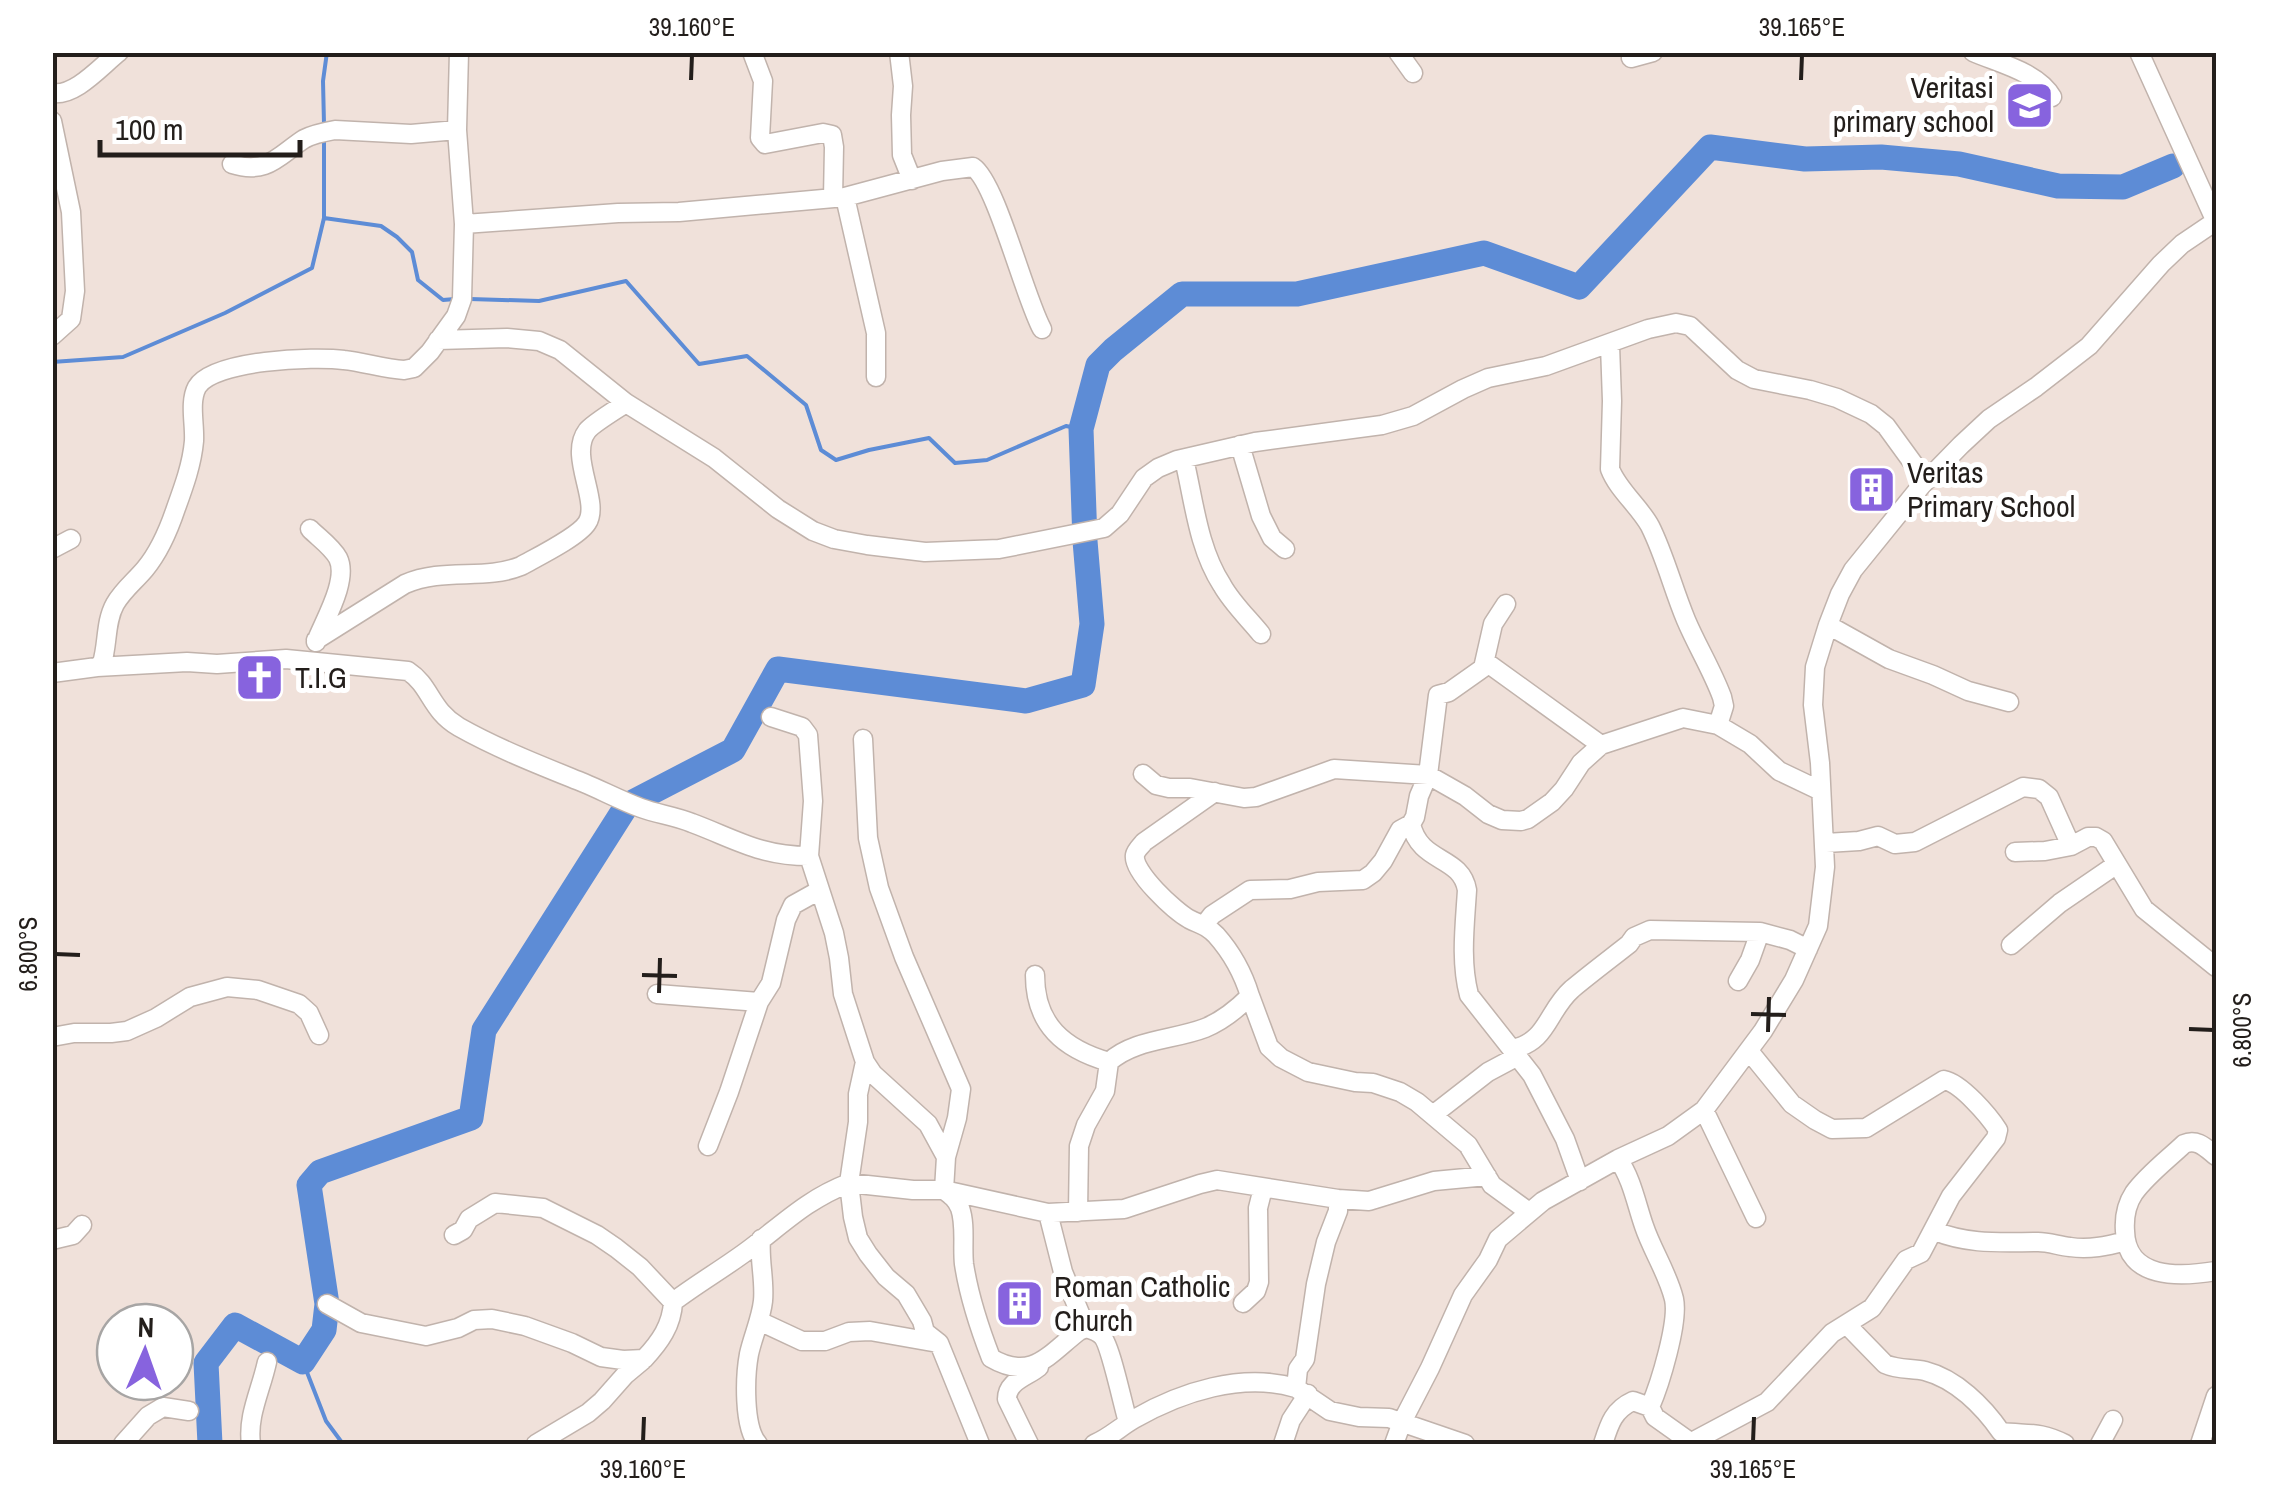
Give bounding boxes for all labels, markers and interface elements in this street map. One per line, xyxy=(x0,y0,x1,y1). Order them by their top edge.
text: 39.160°E xyxy=(649,10,735,44)
text: 39.165°E xyxy=(1759,10,1845,44)
place label: Veritasi primary school xyxy=(1833,67,1994,141)
school or university icon: Veritasi primary school xyxy=(2003,79,2055,131)
scale bar xyxy=(100,95,300,157)
text: 100 m xyxy=(115,109,183,149)
place label: Veritas Primary School xyxy=(1907,452,2075,526)
building icon: Veritas Primary School xyxy=(1846,464,1898,516)
church icon: T.I.G xyxy=(234,652,286,704)
place label: T.I.G xyxy=(295,657,347,697)
text: 6.800°S xyxy=(11,917,45,991)
text: 6.800°S xyxy=(2225,993,2259,1067)
place label: Roman Catholic Church xyxy=(1054,1266,1230,1340)
building icon: Roman Catholic Church xyxy=(993,1278,1045,1330)
north arrow xyxy=(95,1302,195,1402)
text: N xyxy=(137,1308,155,1346)
text: 39.160°E xyxy=(600,1452,686,1486)
text: 39.165°E xyxy=(1710,1452,1796,1486)

